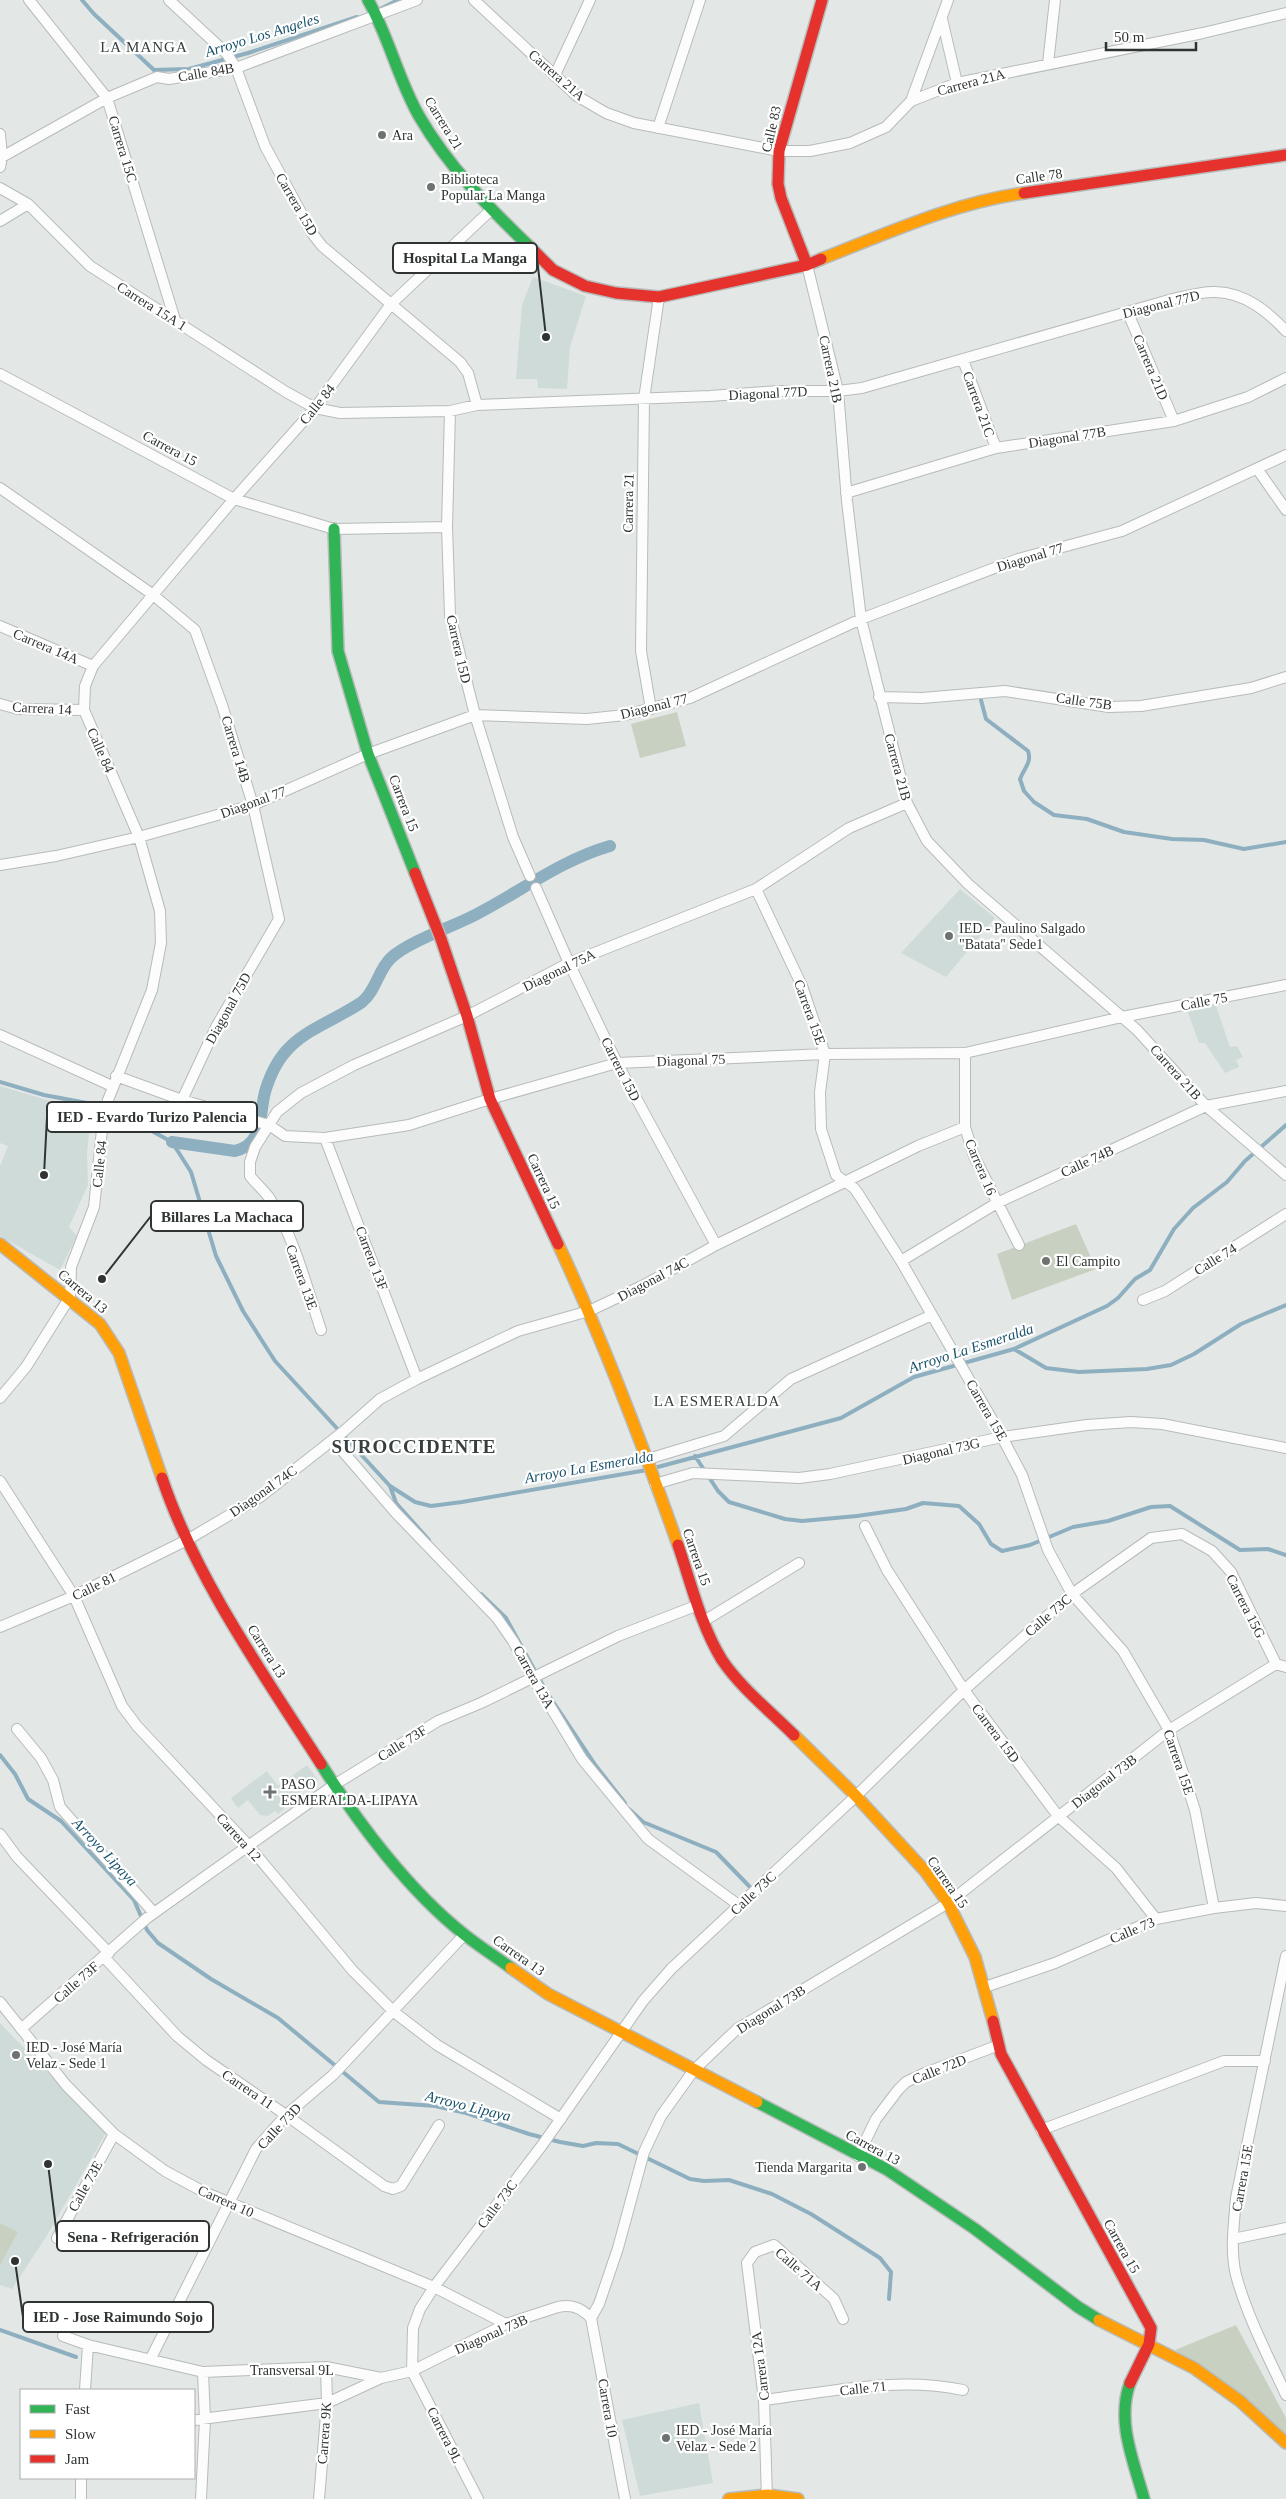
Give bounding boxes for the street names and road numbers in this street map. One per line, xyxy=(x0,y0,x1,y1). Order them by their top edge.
street label: Carrera 21A xyxy=(525,47,589,104)
street label: Calle 84B xyxy=(177,60,235,85)
street label: Carrera 21A xyxy=(936,66,1008,99)
street label: Carrera 21 xyxy=(421,94,466,152)
street label: Calle 83 xyxy=(759,105,784,154)
street label: Carrera 15C xyxy=(105,114,140,184)
street label: Calle 78 xyxy=(1015,166,1063,187)
street label: Carrera 15D xyxy=(273,170,320,238)
street label: Carrera 15A 1 xyxy=(114,279,189,334)
street label: Diagonal 77D xyxy=(1121,288,1201,321)
street label: Carrera 21D xyxy=(1130,332,1171,402)
street label: Carrera 21B xyxy=(816,334,845,404)
street label: Carrera 21C xyxy=(960,369,997,439)
street label: Calle 84 xyxy=(297,381,338,427)
street label: Diagonal 77D xyxy=(728,384,808,403)
street label: Diagonal 77B xyxy=(1027,424,1107,451)
street label: Carrera 15 xyxy=(140,428,200,469)
street label: Carrera 21 xyxy=(620,473,637,533)
street label: Diagonal 77 xyxy=(995,540,1065,575)
street label: Carrera 15D xyxy=(443,614,474,685)
street label: Carrera 14A xyxy=(11,626,82,667)
street label: Calle 75B xyxy=(1055,690,1113,713)
street label: Diagonal 77 xyxy=(619,691,689,722)
street label: Carrera 14 xyxy=(12,699,72,718)
street label: Carrera 14B xyxy=(218,714,253,784)
street label: Calle 84 xyxy=(84,726,117,775)
street label: Carrera 21B xyxy=(881,732,914,802)
street label: Carrera 15 xyxy=(386,773,421,834)
street label: Diagonal 77 xyxy=(218,784,288,821)
street label: Diagonal 75A xyxy=(520,946,599,994)
street label: Diagonal 75D xyxy=(203,970,254,1046)
street label: Carrera 15E xyxy=(791,978,828,1047)
street label: Calle 75 xyxy=(1180,990,1229,1013)
street label: Carrera 15D xyxy=(598,1035,643,1104)
street label: Carrera 21B xyxy=(1147,1042,1204,1103)
street label: Diagonal 75 xyxy=(656,1052,726,1069)
street label: Carrera 16 xyxy=(962,1137,999,1197)
street label: Calle 84 xyxy=(90,1140,109,1188)
street label: Calle 74B xyxy=(1058,1143,1116,1180)
street label: Carrera 15 xyxy=(524,1151,563,1211)
street label: Carrera 13F xyxy=(352,1224,391,1292)
street label: Calle 74 xyxy=(1191,1241,1239,1278)
street label: Carrera 13E xyxy=(283,1243,320,1312)
street label: Diagonal 74C xyxy=(615,1254,691,1304)
street label: Carrera 13 xyxy=(55,1267,110,1316)
street label: Carrera 15E xyxy=(963,1377,1010,1443)
street label: Diagonal 73G xyxy=(901,1435,981,1468)
street label: Diagonal 74C xyxy=(227,1463,300,1520)
street label: Carrera 15 xyxy=(680,1527,713,1588)
street label: Calle 81 xyxy=(70,1569,119,1604)
street label: Carrera 15G xyxy=(1223,1572,1268,1641)
street label: Calle 73C xyxy=(1022,1591,1075,1640)
street label: Carrera 13 xyxy=(244,1622,289,1680)
street label: Carrera 13A xyxy=(510,1643,557,1712)
street label: Carrera 15D xyxy=(969,1701,1023,1766)
street label: Calle 73F xyxy=(375,1722,430,1764)
street label: Carrera 15E xyxy=(1160,1728,1197,1797)
street label: Diagonal 73B xyxy=(1069,1751,1140,1811)
street label: Carrera 12 xyxy=(213,1810,264,1864)
street label: Carrera 15 xyxy=(924,1854,971,1911)
street label: Calle 73C xyxy=(728,1869,779,1918)
street label: Calle 73 xyxy=(1108,1914,1157,1947)
street label: Carrera 13 xyxy=(490,1932,547,1979)
street label: Calle 73F xyxy=(51,1959,102,2006)
street label: Diagonal 73B xyxy=(734,1982,808,2036)
street label: Calle 72D xyxy=(910,2052,968,2087)
street label: Carrera 11 xyxy=(219,2067,276,2112)
street label: Calle 73D xyxy=(254,2100,304,2152)
street label: Carrera 13 xyxy=(843,2127,903,2168)
street label: Carrera 15E xyxy=(1229,2143,1256,2213)
street label: Calle 73E xyxy=(65,2158,105,2214)
street label: Calle 73C xyxy=(474,2177,520,2231)
street label: Carrera 10 xyxy=(196,2183,256,2220)
street label: Carrera 15 xyxy=(1101,2217,1143,2276)
street label: Calle 71A xyxy=(772,2245,826,2294)
street label: Diagonal 73B xyxy=(452,2312,530,2357)
street label: Carrera 12A xyxy=(749,2330,772,2401)
street label: Transversal 9L xyxy=(250,2363,334,2378)
street label: Carrera 10 xyxy=(595,2378,620,2439)
street label: Calle 71 xyxy=(839,2379,887,2398)
street label: Carrera 9K xyxy=(315,2401,334,2465)
street label: Carrera 9L xyxy=(424,2405,465,2466)

